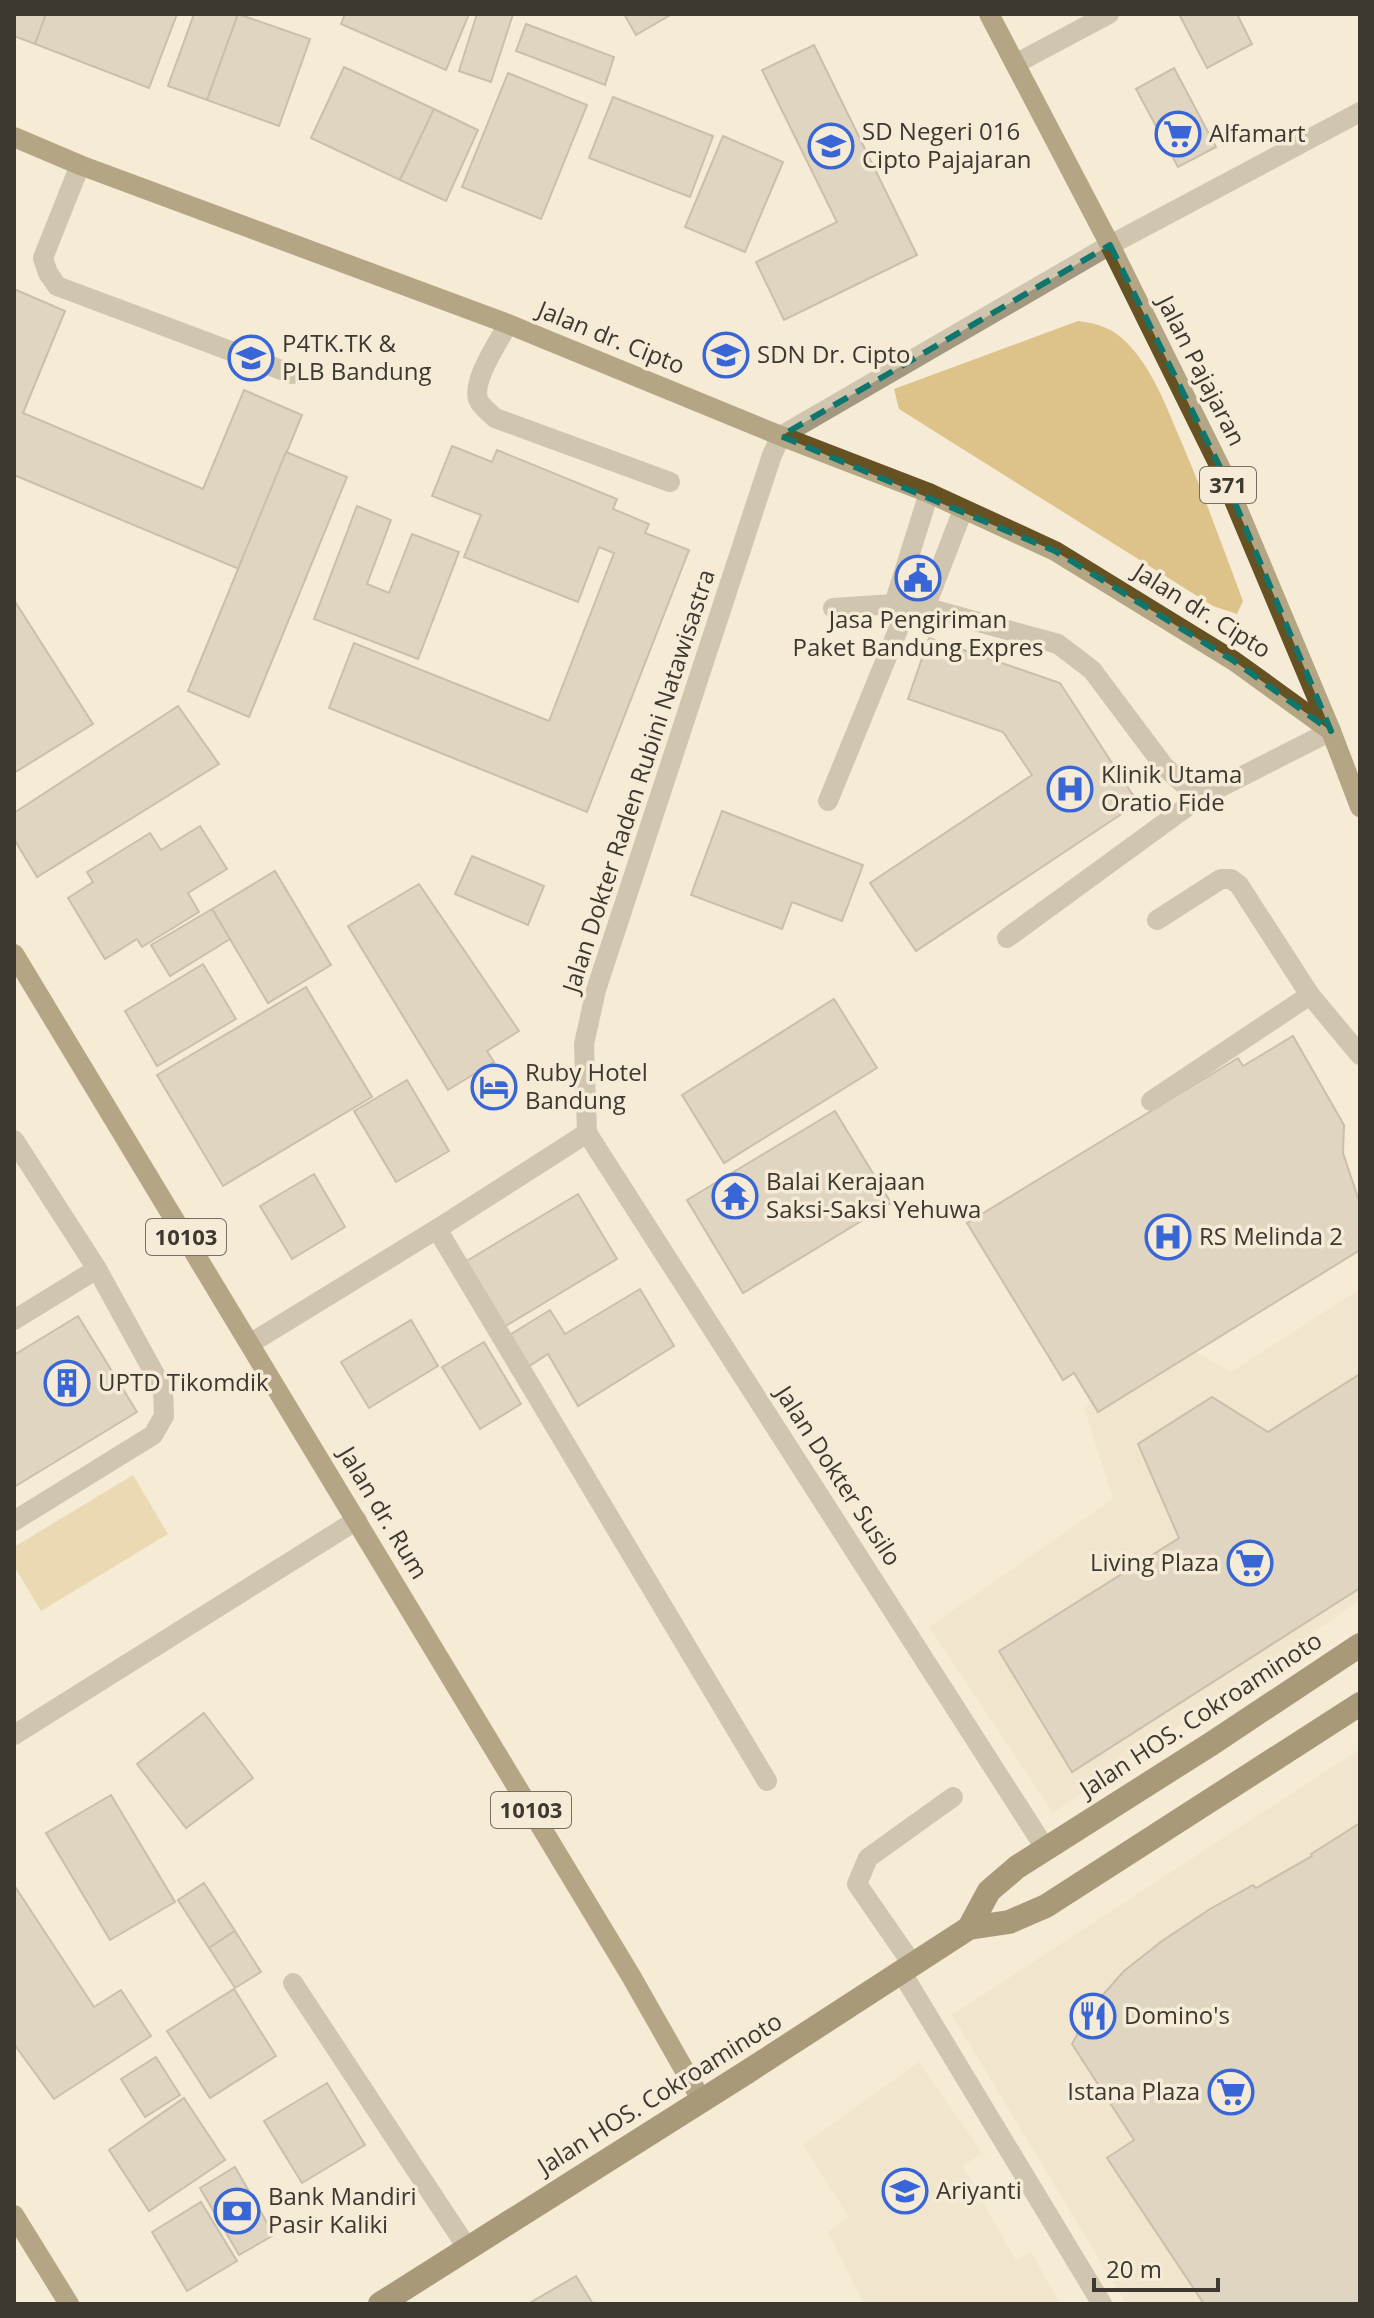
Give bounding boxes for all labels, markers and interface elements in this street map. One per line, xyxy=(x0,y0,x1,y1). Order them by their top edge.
supermarket icon: Alfamart xyxy=(1154,110,1202,158)
place label: SD Negeri 016 Cipto Pajajaran xyxy=(862,114,1032,175)
place label: Alfamart xyxy=(1209,116,1306,149)
school or university icon: SD Negeri 016 Cipto Pajajaran xyxy=(807,122,855,170)
street label: Jalan Pajajaran xyxy=(1149,288,1254,451)
street label: Jalan dr. Cipto xyxy=(531,291,690,381)
place label: P4TK.TK & PLB Bandung xyxy=(282,326,431,387)
school or university icon: SDN Dr. Cipto xyxy=(702,331,750,379)
school or university icon: P4TK.TK & PLB Bandung xyxy=(227,334,275,382)
place label: SDN Dr. Cipto xyxy=(757,337,911,370)
road number: 371 xyxy=(1200,467,1256,503)
street label: Jalan dr. Cipto xyxy=(1126,553,1278,665)
public building icon: Jasa Pengiriman Paket Bandung Expres xyxy=(894,554,942,602)
street label: Jalan Dokter Raden Rubini Natawisastra xyxy=(553,565,722,998)
place label: Jasa Pengiriman Paket Bandung Expres xyxy=(793,602,1043,663)
place label: Klinik Utama Oratio Fide xyxy=(1101,757,1242,818)
hospital icon: Klinik Utama Oratio Fide xyxy=(1046,765,1094,813)
place label: Ruby Hotel Bandung xyxy=(525,1055,648,1116)
hotel icon: Ruby Hotel Bandung xyxy=(470,1063,518,1111)
place label: Balai Kerajaan Saksi-Saksi Yehuwa xyxy=(766,1164,981,1225)
temple icon: Balai Kerajaan Saksi-Saksi Yehuwa xyxy=(711,1172,759,1220)
hospital icon: RS Melinda 2 xyxy=(1144,1213,1192,1261)
road number: 10103 xyxy=(146,1219,226,1255)
place label: RS Melinda 2 xyxy=(1199,1219,1343,1252)
building icon: UPTD Tikomdik xyxy=(43,1359,91,1407)
place label: UPTD Tikomdik xyxy=(98,1365,269,1398)
street label: Jalan Dokter Susilo xyxy=(768,1377,910,1572)
street label: Jalan dr. Rum xyxy=(331,1438,437,1585)
supermarket icon: Living Plaza xyxy=(1226,1539,1274,1587)
place label: Living Plaza xyxy=(1090,1545,1219,1578)
street label: Jalan HOS. Cokroaminoto xyxy=(1071,1623,1328,1806)
road number: 10103 xyxy=(491,1792,571,1828)
restaurant icon: Domino's xyxy=(1069,1992,1117,2040)
place label: Domino's xyxy=(1124,1998,1230,2031)
street label: Jalan HOS. Cokroaminoto xyxy=(529,2004,788,2183)
supermarket icon: Istana Plaza xyxy=(1207,2068,1255,2116)
place label: Istana Plaza xyxy=(1067,2074,1200,2107)
school or university icon: Ariyanti xyxy=(881,2167,929,2215)
place label: Ariyanti xyxy=(936,2173,1022,2206)
place label: Bank Mandiri Pasir Kaliki xyxy=(268,2179,417,2240)
bank icon: Bank Mandiri Pasir Kaliki xyxy=(213,2187,261,2235)
scale bar xyxy=(1094,2242,1218,2292)
text: 20 m xyxy=(1106,2252,1162,2285)

